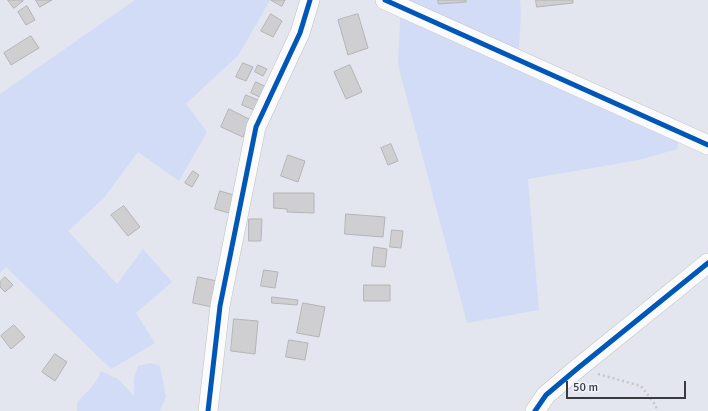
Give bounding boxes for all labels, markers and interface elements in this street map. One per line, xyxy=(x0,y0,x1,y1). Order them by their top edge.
scale bar xyxy=(568,373,688,399)
text: 50 m xyxy=(573,380,598,395)

